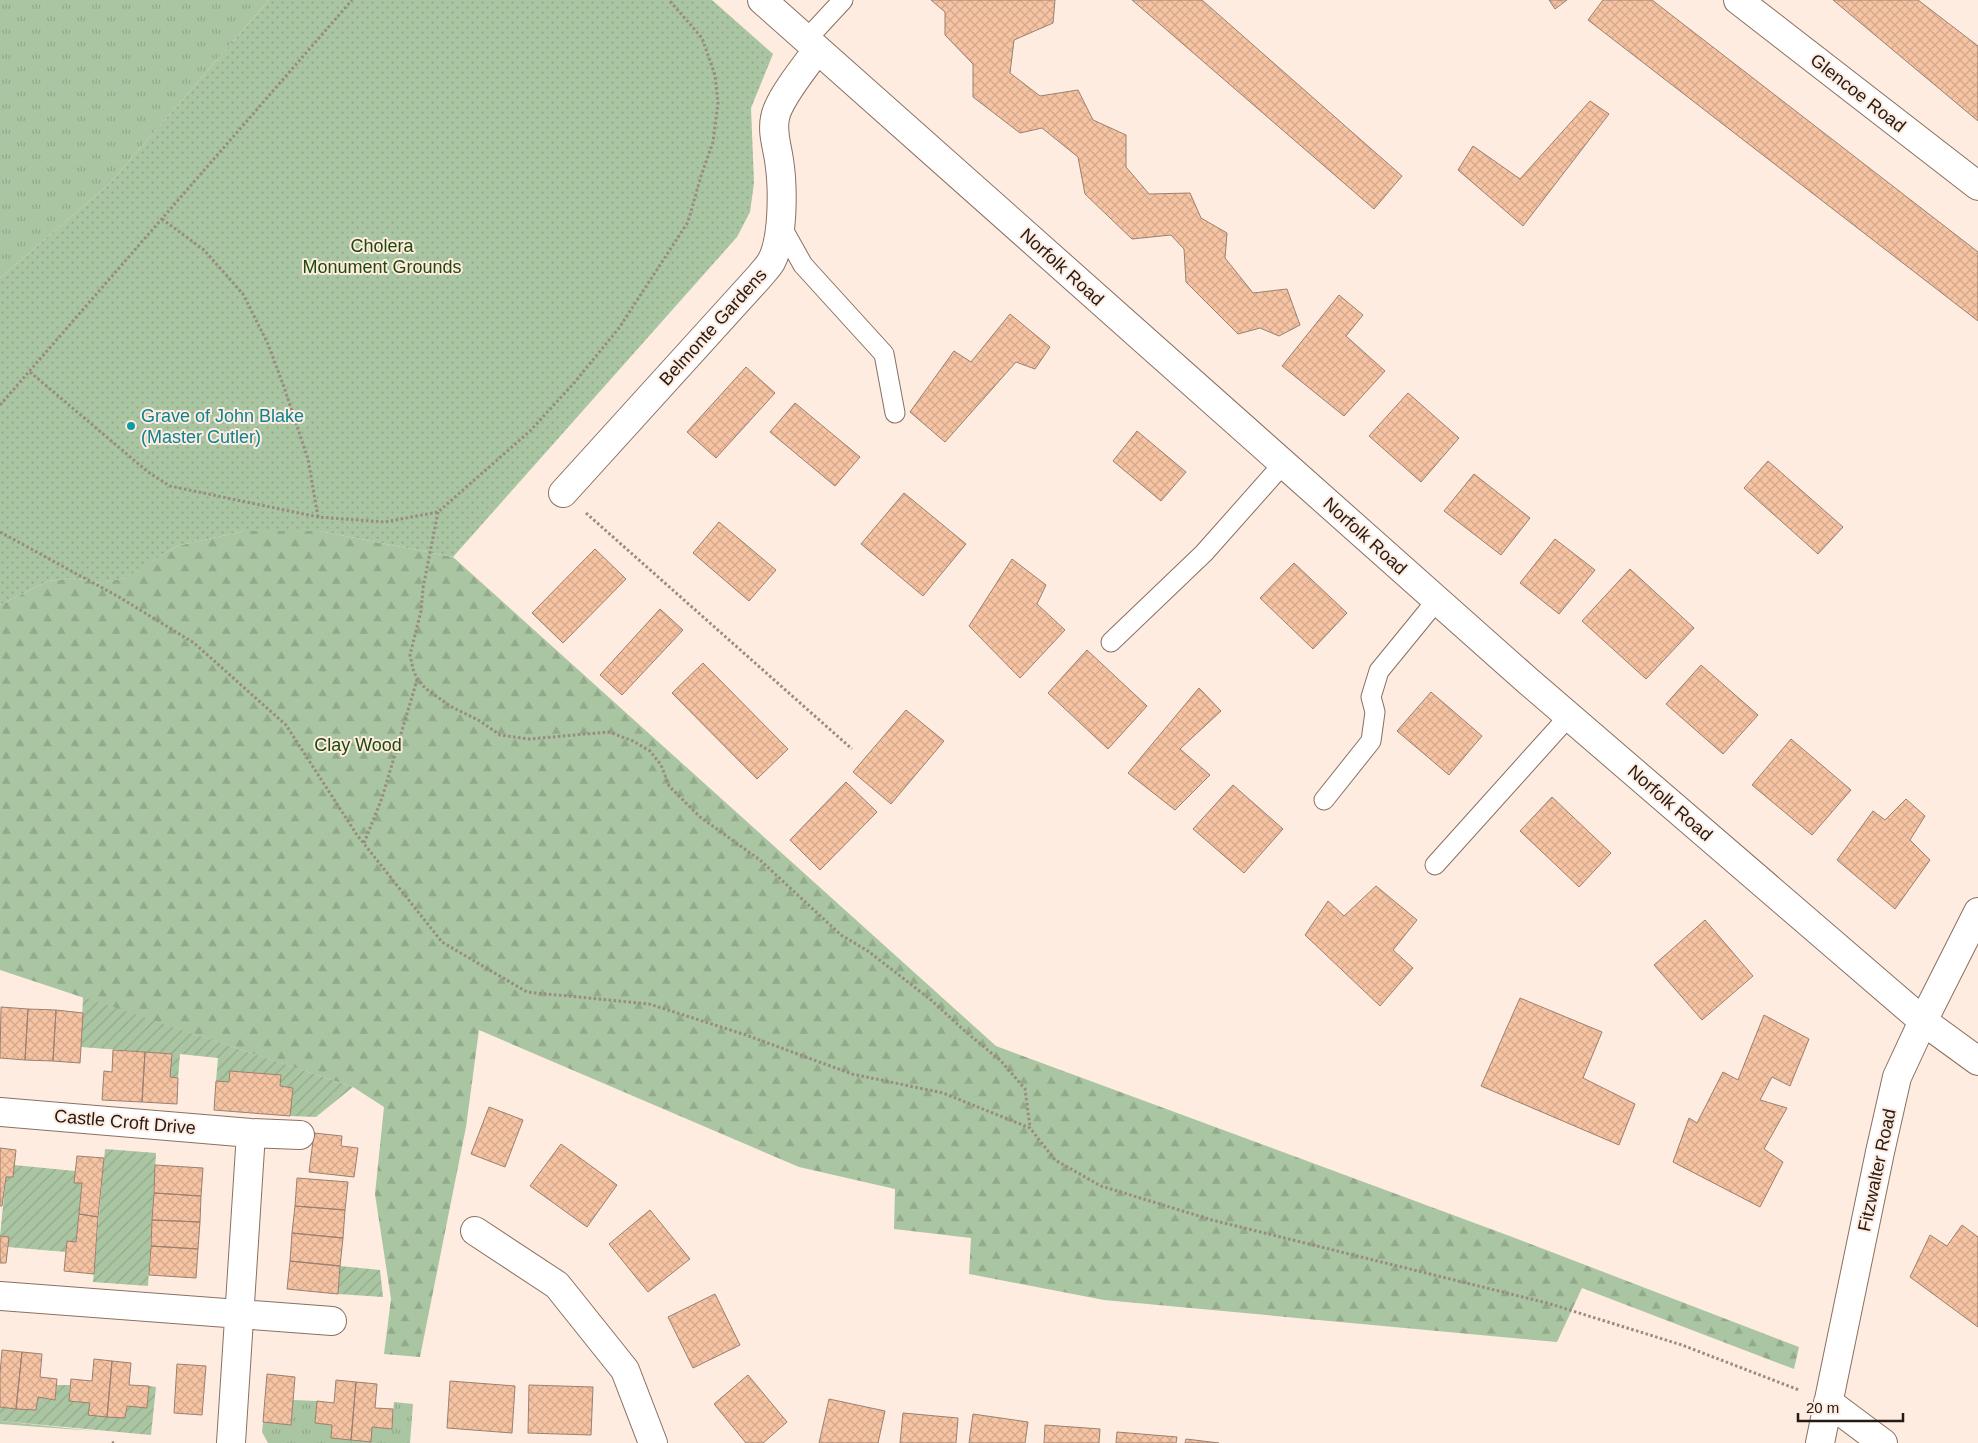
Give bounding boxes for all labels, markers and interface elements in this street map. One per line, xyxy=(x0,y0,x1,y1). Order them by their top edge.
street label: Glencoe Road xyxy=(1807,50,1909,136)
street label: Norfolk Road xyxy=(1016,224,1108,310)
park label: Cholera Monument Grounds xyxy=(302,236,462,277)
street label: Belmonte Gardens xyxy=(655,265,771,389)
place label: Grave of John Blake (Master Cutler) xyxy=(141,406,304,447)
marker: Grave of John Blake (Master Cutler) xyxy=(125,420,137,432)
street label: Norfolk Road xyxy=(1319,493,1411,579)
park label: Clay Wood xyxy=(314,735,402,755)
street label: Norfolk Road xyxy=(1624,761,1716,845)
street label: Castle Croft Drive xyxy=(53,1106,197,1138)
street label: Fitzwalter Road xyxy=(1854,1107,1900,1233)
scale bar xyxy=(1798,1390,1903,1422)
text: 20 m xyxy=(1806,1399,1839,1416)

